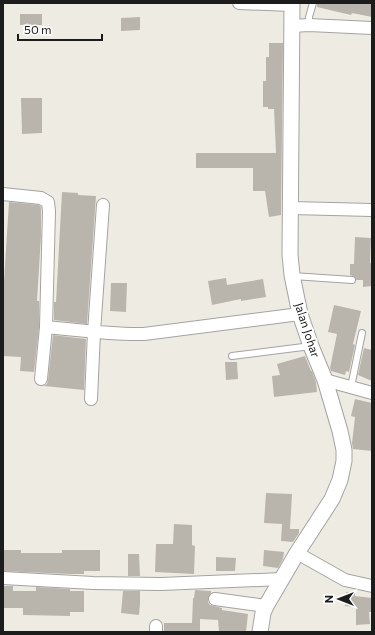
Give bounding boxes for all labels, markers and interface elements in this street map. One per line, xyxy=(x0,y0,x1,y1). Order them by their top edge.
scale bar xyxy=(18,16,102,42)
text: 50 m xyxy=(24,22,52,36)
street label: Jalan Johar xyxy=(292,300,323,359)
north arrow xyxy=(319,579,359,619)
text: N xyxy=(322,595,335,603)

